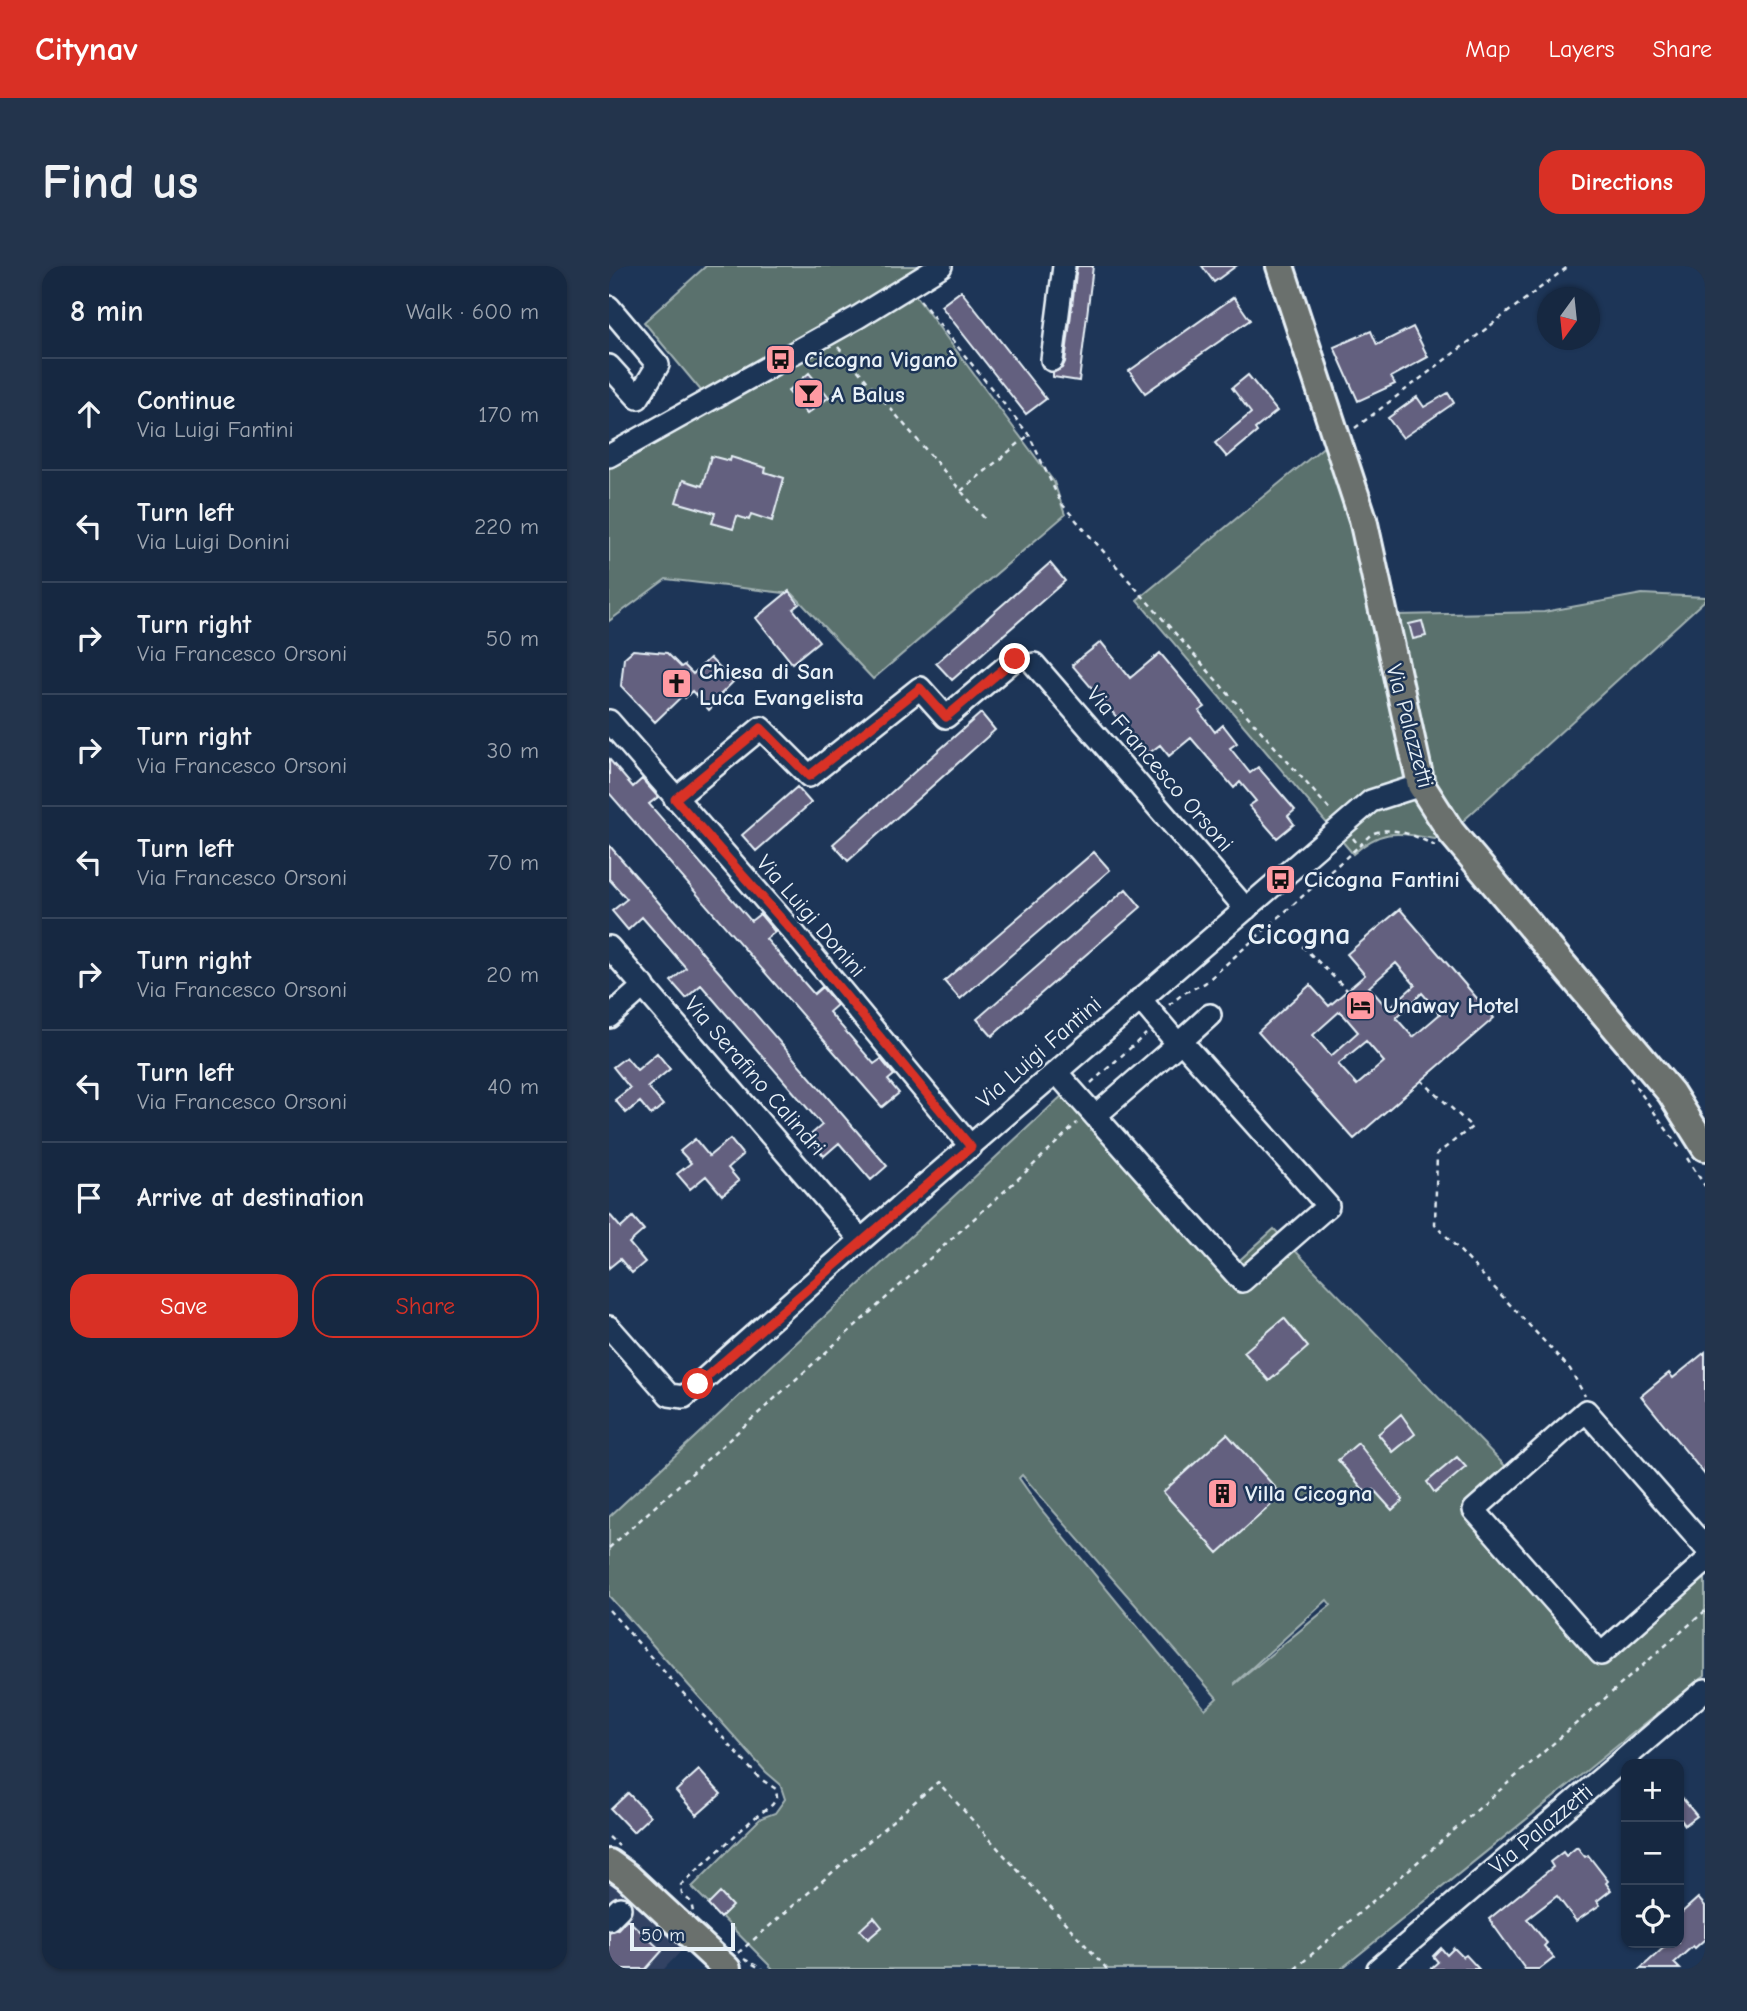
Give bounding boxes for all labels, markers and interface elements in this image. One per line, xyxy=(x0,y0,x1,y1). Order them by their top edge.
text: Citynav xyxy=(35,30,138,68)
text: Map xyxy=(1465,35,1511,63)
text: Layers xyxy=(1549,35,1614,63)
text: Share xyxy=(1652,35,1712,63)
button: Directions xyxy=(1539,150,1705,214)
text: Find us xyxy=(42,154,198,210)
north arrow xyxy=(1537,287,1600,350)
text: 8 min xyxy=(70,294,144,329)
text: Walk · 600 m xyxy=(406,298,539,325)
bus stop icon: Cicogna Viganò xyxy=(764,342,798,376)
place label: Cicogna Viganò xyxy=(804,346,958,373)
bar icon: A Balus xyxy=(791,377,825,411)
place label: A Balus xyxy=(831,381,905,408)
text: Continue xyxy=(137,386,235,416)
icon: ahead xyxy=(70,395,108,433)
text: 170 m xyxy=(478,401,539,428)
text: Via Luigi Fantini xyxy=(137,416,294,443)
text: Turn left xyxy=(137,498,234,528)
icon: left xyxy=(70,507,108,545)
text: 220 m xyxy=(474,513,539,540)
text: Via Luigi Donini xyxy=(137,528,290,555)
text: Turn right xyxy=(137,610,251,640)
icon: right xyxy=(70,619,108,657)
text: 50 m xyxy=(486,625,539,652)
text: Via Francesco Orsoni xyxy=(137,640,347,667)
route end xyxy=(999,643,1030,674)
place label: Chiesa di San Luca Evangelista xyxy=(699,658,864,711)
street label: Via Palazzetti xyxy=(1381,661,1439,791)
church icon: Chiesa di San Luca Evangelista xyxy=(659,667,693,701)
street label: Via Francesco Orsoni xyxy=(1081,681,1239,857)
text: Turn right xyxy=(137,722,251,752)
icon: right xyxy=(70,731,108,769)
text: 30 m xyxy=(487,737,539,764)
text: Via Francesco Orsoni xyxy=(137,752,347,779)
text: Turn left xyxy=(137,834,234,864)
icon: left xyxy=(70,843,108,881)
text: 70 m xyxy=(487,849,539,876)
street label: Via Luigi Donini xyxy=(751,849,871,983)
bus stop icon: Cicogna Fantini xyxy=(1264,862,1298,896)
text: Via Francesco Orsoni xyxy=(137,864,347,891)
place label: Cicogna Fantini xyxy=(1304,866,1460,893)
district label: Cicogna xyxy=(1248,917,1350,952)
text: Turn right xyxy=(137,946,251,976)
icon: right xyxy=(70,955,108,993)
text: 20 m xyxy=(486,961,539,988)
text: Via Francesco Orsoni xyxy=(137,976,347,1003)
hotel icon: Unaway Hotel xyxy=(1343,988,1377,1022)
street label: Via Luigi Fantini xyxy=(971,990,1107,1114)
street label: Via Serafino Calindri xyxy=(679,991,831,1161)
place label: Unaway Hotel xyxy=(1383,992,1519,1019)
text: Turn left xyxy=(137,1058,234,1088)
icon: left xyxy=(70,1067,108,1105)
text: 40 m xyxy=(487,1073,539,1100)
text: Via Francesco Orsoni xyxy=(137,1088,347,1115)
icon: arrive xyxy=(70,1179,108,1217)
text: Arrive at destination xyxy=(137,1183,364,1213)
button: Save xyxy=(70,1274,298,1338)
button: Share xyxy=(312,1274,539,1338)
route start xyxy=(682,1368,713,1399)
building icon: Villa Cicogna xyxy=(1205,1476,1239,1510)
place label: Villa Cicogna xyxy=(1245,1480,1373,1507)
map controls xyxy=(1621,1759,1684,1948)
button: + xyxy=(1621,1759,1684,1822)
street label: Via Palazzetti xyxy=(1484,1778,1598,1880)
button: − xyxy=(1621,1822,1684,1885)
button: locate xyxy=(1621,1885,1684,1948)
scale bar xyxy=(630,1920,735,1952)
text: 50 m xyxy=(641,1924,685,1946)

